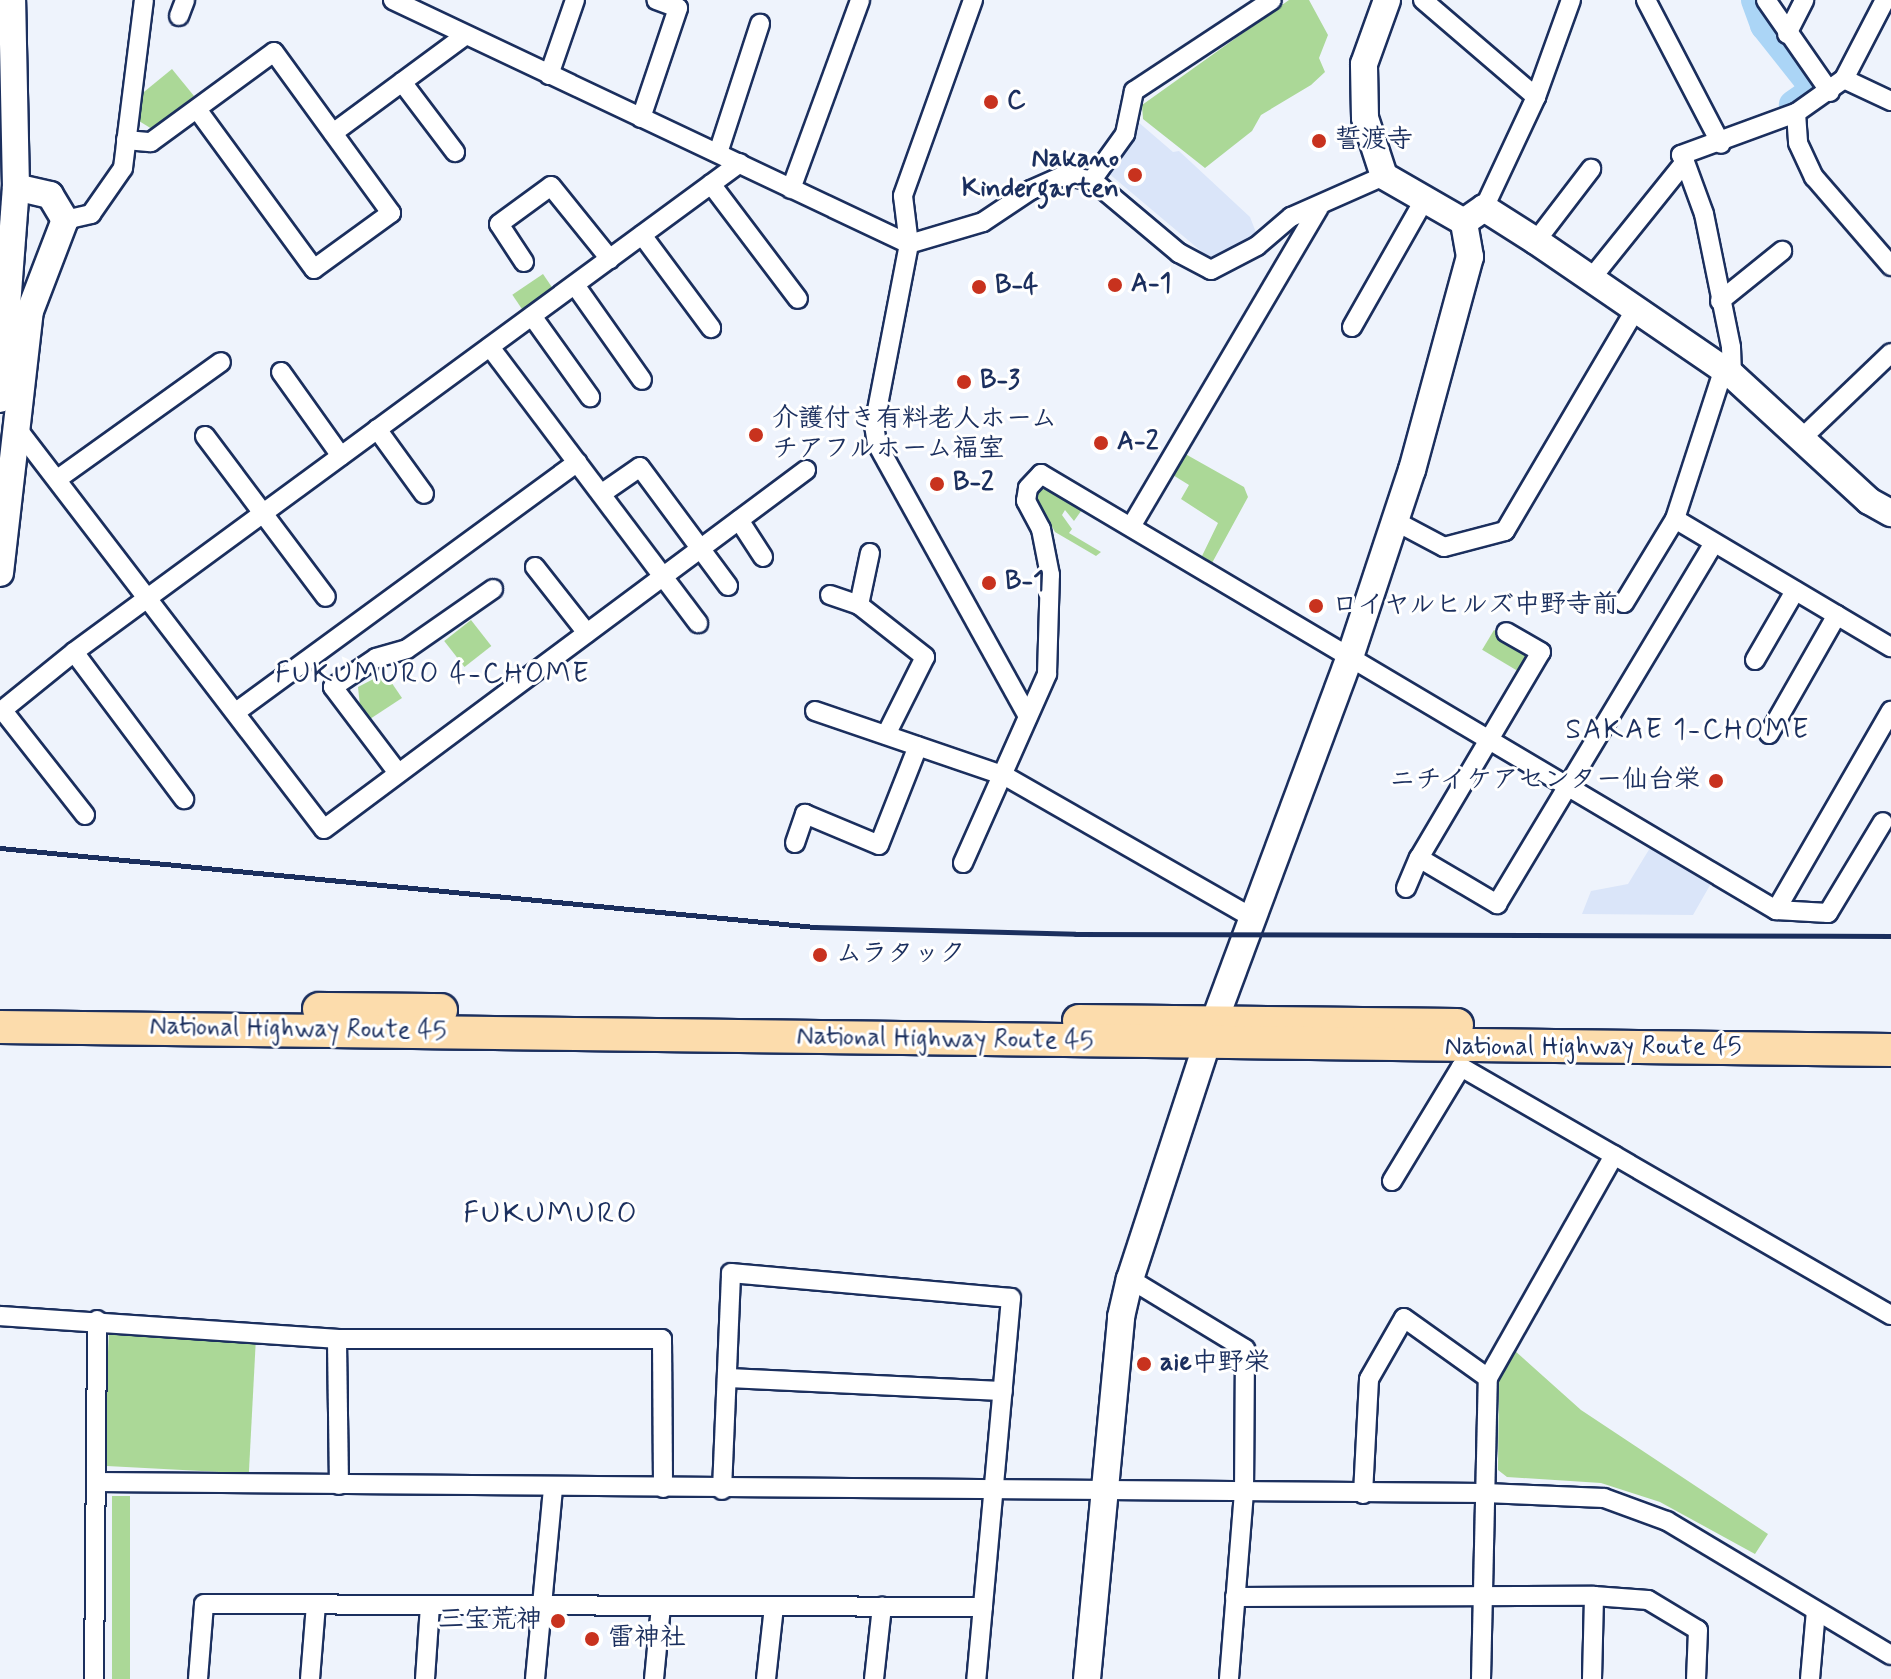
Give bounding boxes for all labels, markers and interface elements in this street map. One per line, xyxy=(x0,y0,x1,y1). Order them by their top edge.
place label: C xyxy=(1007,86,1025,118)
marker: C xyxy=(982,93,1000,111)
place label: 誓渡寺 xyxy=(1335,125,1413,157)
marker: 誓渡寺 xyxy=(1310,132,1328,150)
place label: Nakano Kindergarten xyxy=(962,144,1119,206)
marker: Nakano Kindergarten xyxy=(1126,166,1144,184)
place label: A-1 xyxy=(1131,269,1171,301)
place label: B-4 xyxy=(995,271,1038,303)
marker: A-1 xyxy=(1106,276,1124,294)
marker: B-4 xyxy=(970,278,988,296)
place label: B-3 xyxy=(980,366,1020,398)
marker: B-3 xyxy=(955,373,973,391)
place label: 介護付き有料老人ホーム チアフルホーム福室 xyxy=(772,404,1058,466)
marker: 介護付き有料老人ホーム チアフルホーム福室 xyxy=(747,426,765,444)
place label: A-2 xyxy=(1117,427,1158,459)
marker: A-2 xyxy=(1092,434,1110,452)
place label: B-2 xyxy=(953,468,994,500)
marker: B-2 xyxy=(928,475,946,493)
place label: B-1 xyxy=(1005,567,1045,599)
marker: B-1 xyxy=(980,574,998,592)
place label: ロイヤルヒルズ中野寺前 xyxy=(1332,590,1618,622)
marker: ロイヤルヒルズ中野寺前 xyxy=(1307,597,1325,615)
district label: FUKUMURO 4-CHOME xyxy=(278,658,588,692)
district label: SAKAE 1-CHOME xyxy=(1567,714,1809,748)
place label: ニチイケアセンター仙台栄 xyxy=(1388,765,1700,797)
marker: ニチイケアセンター仙台栄 xyxy=(1707,772,1725,790)
place label: ムラタック xyxy=(836,939,966,971)
marker: ムラタック xyxy=(811,946,829,964)
street label: National Highway Route 45 xyxy=(154,1012,442,1048)
street label: National Highway Route 45 xyxy=(801,1022,1089,1058)
street label: National Highway Route 45 xyxy=(1449,1032,1737,1064)
district label: FUKUMURO xyxy=(465,1196,637,1232)
place label: aie中野栄 xyxy=(1160,1348,1270,1380)
marker: aie中野栄 xyxy=(1135,1355,1153,1373)
place label: 三宝荒神 xyxy=(438,1605,542,1637)
marker: 三宝荒神 xyxy=(549,1612,567,1630)
place label: 雷神社 xyxy=(608,1623,686,1655)
marker: 雷神社 xyxy=(583,1630,601,1648)

